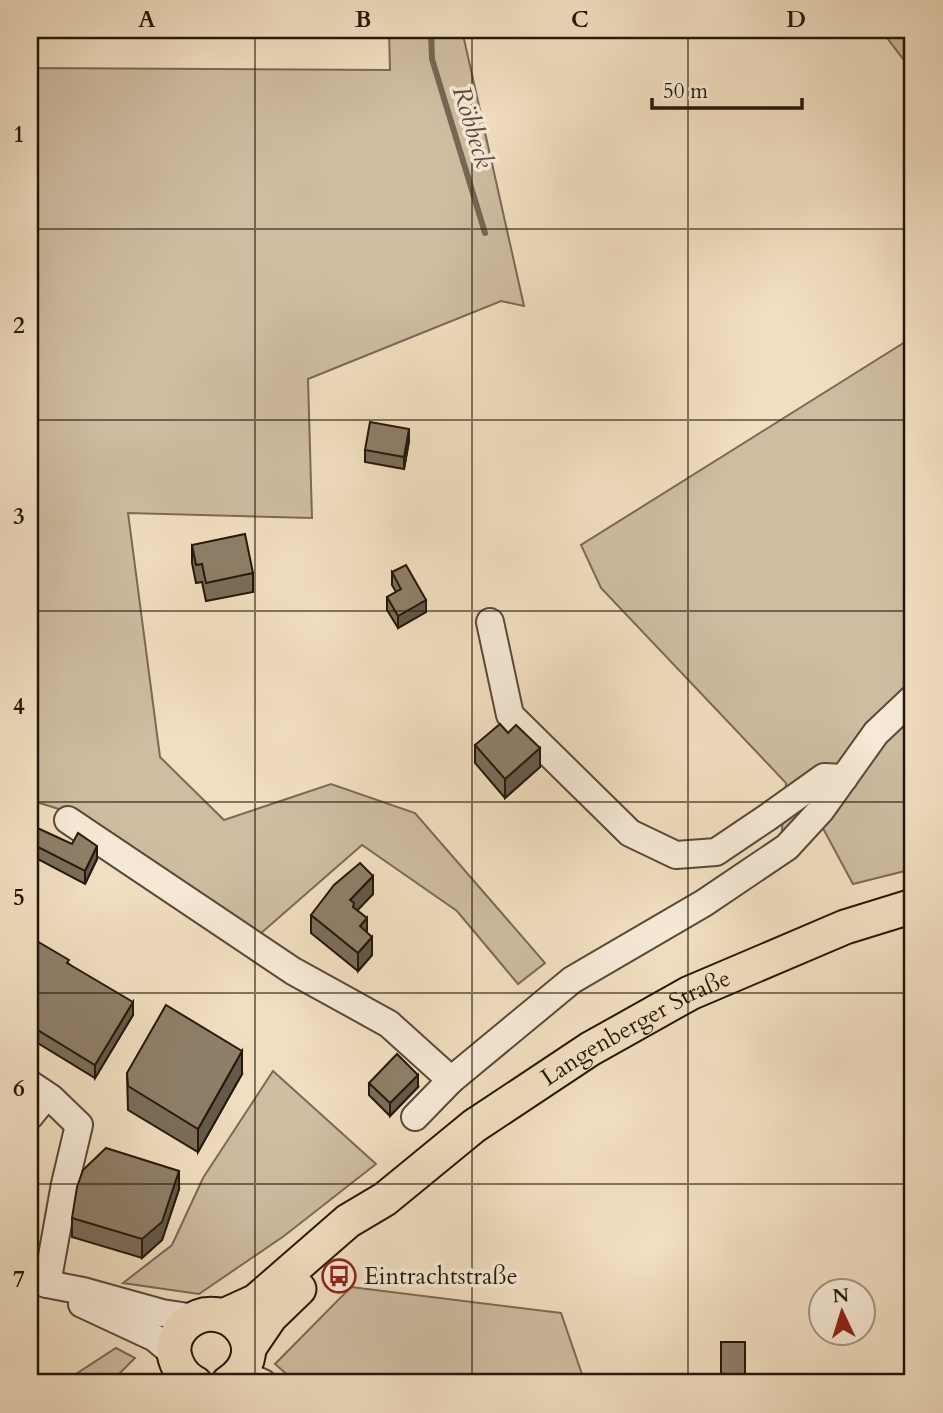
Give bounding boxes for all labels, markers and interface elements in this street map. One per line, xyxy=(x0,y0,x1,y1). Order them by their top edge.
text: A xyxy=(138,4,156,35)
text: B xyxy=(355,4,371,35)
text: C xyxy=(571,4,589,35)
text: D xyxy=(786,4,806,35)
scale bar xyxy=(652,66,803,110)
text: 50 m xyxy=(663,77,708,106)
water label: Röbbeck xyxy=(444,82,502,172)
text: 1 xyxy=(13,119,25,150)
text: 2 xyxy=(13,310,25,341)
text: 3 xyxy=(13,501,25,532)
text: 4 xyxy=(13,691,25,722)
text: 5 xyxy=(13,882,25,913)
street label: Langenberger Straße xyxy=(534,961,735,1094)
text: 6 xyxy=(13,1073,25,1104)
bus stop icon: Eintrachtstraße xyxy=(320,1257,358,1295)
place label: Eintrachtstraße xyxy=(364,1260,518,1293)
text: 7 xyxy=(13,1264,25,1295)
north arrow xyxy=(806,1276,876,1346)
text: N xyxy=(832,1282,851,1310)

